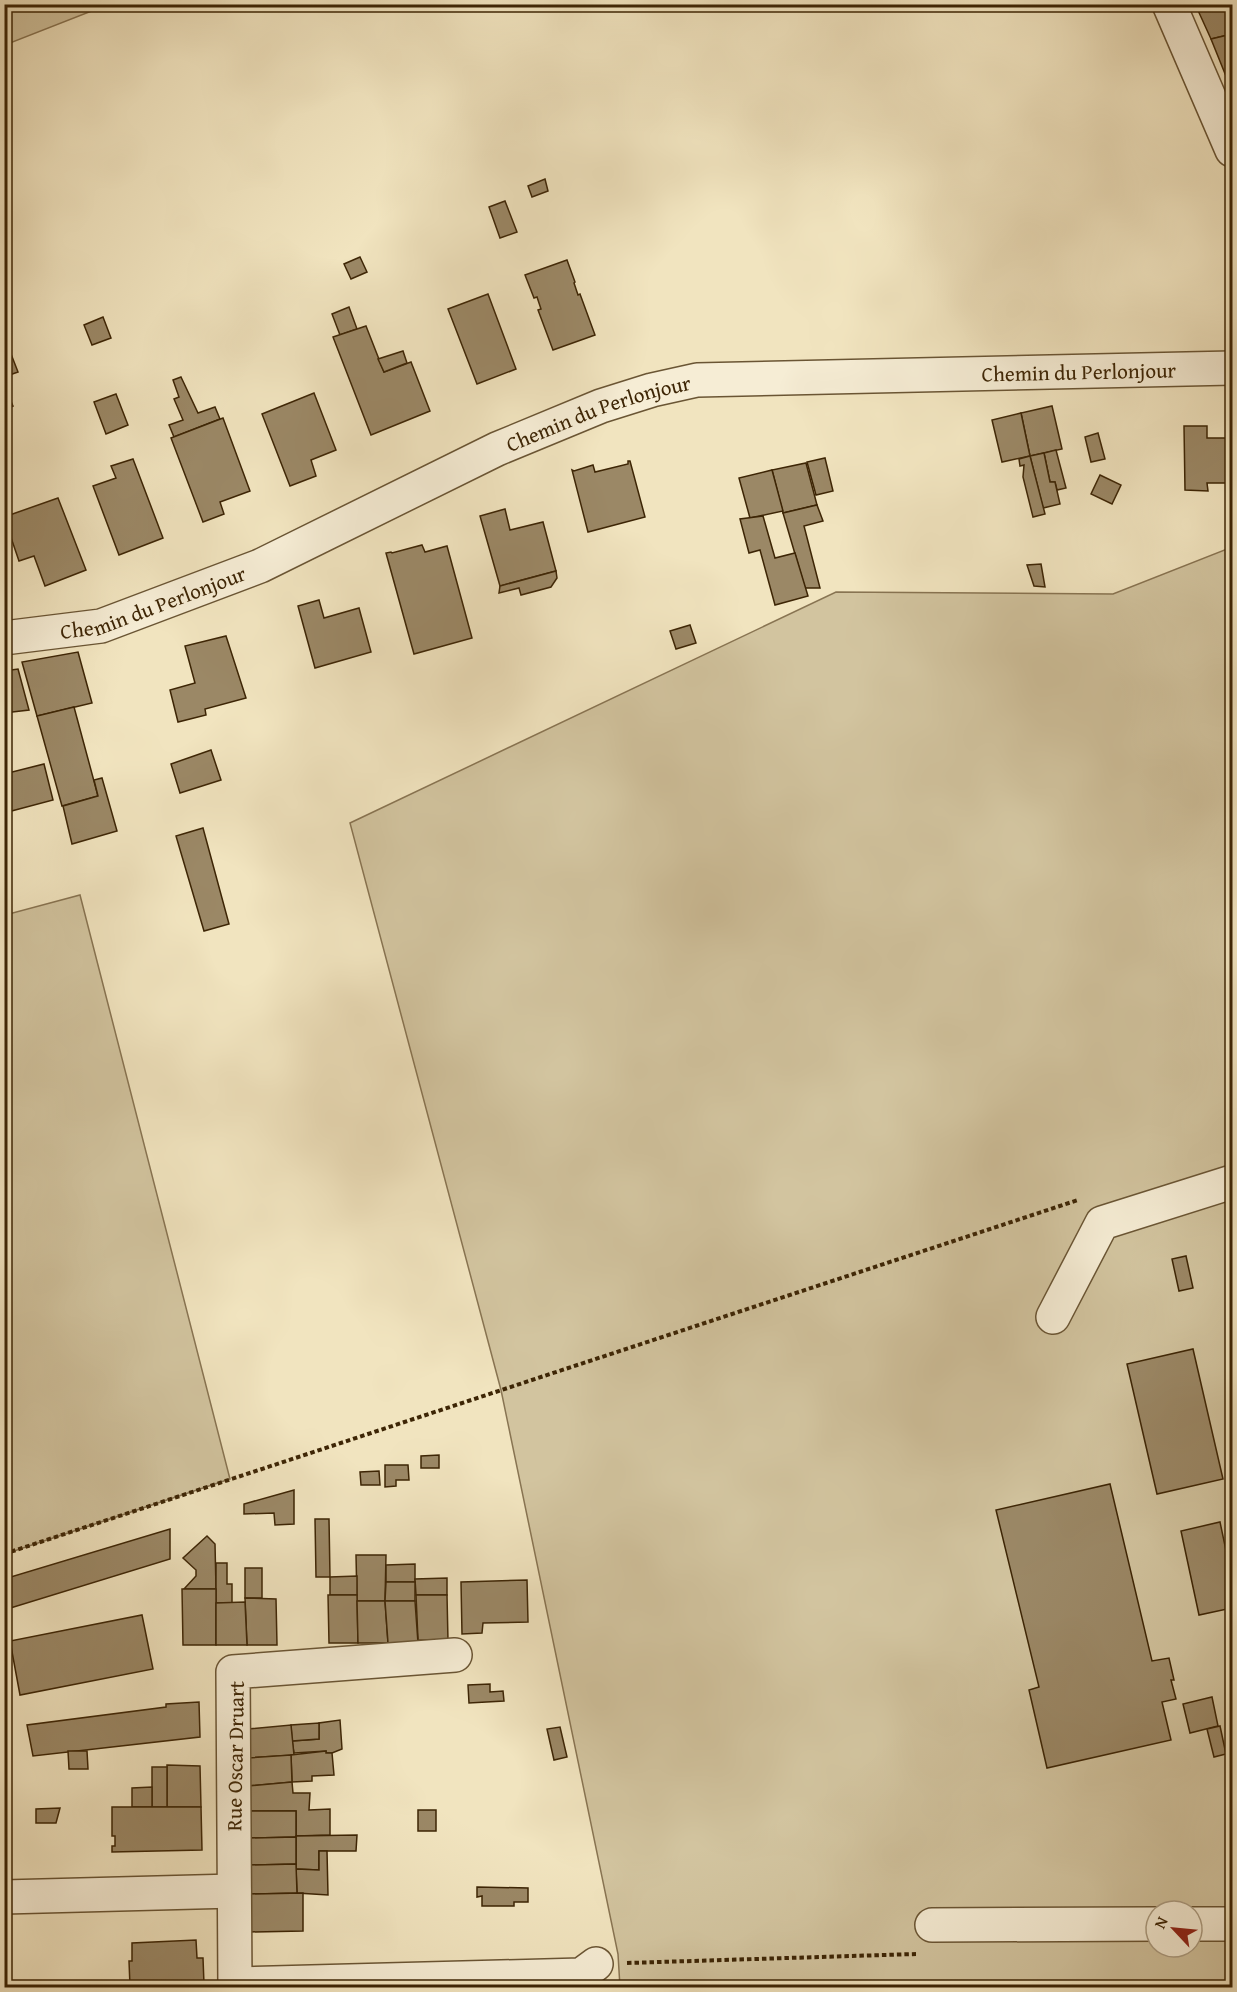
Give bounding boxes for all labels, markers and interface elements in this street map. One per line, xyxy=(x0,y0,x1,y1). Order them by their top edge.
street label: Chemin du Perlonjour xyxy=(981,354,1177,389)
street label: Chemin du Perlonjour xyxy=(501,366,694,459)
street label: Chemin du Perlonjour xyxy=(58,557,250,646)
street label: Rue Oscar Druart xyxy=(218,1680,252,1831)
north arrow xyxy=(1144,1899,1204,1959)
text: N xyxy=(1147,1912,1174,1932)

